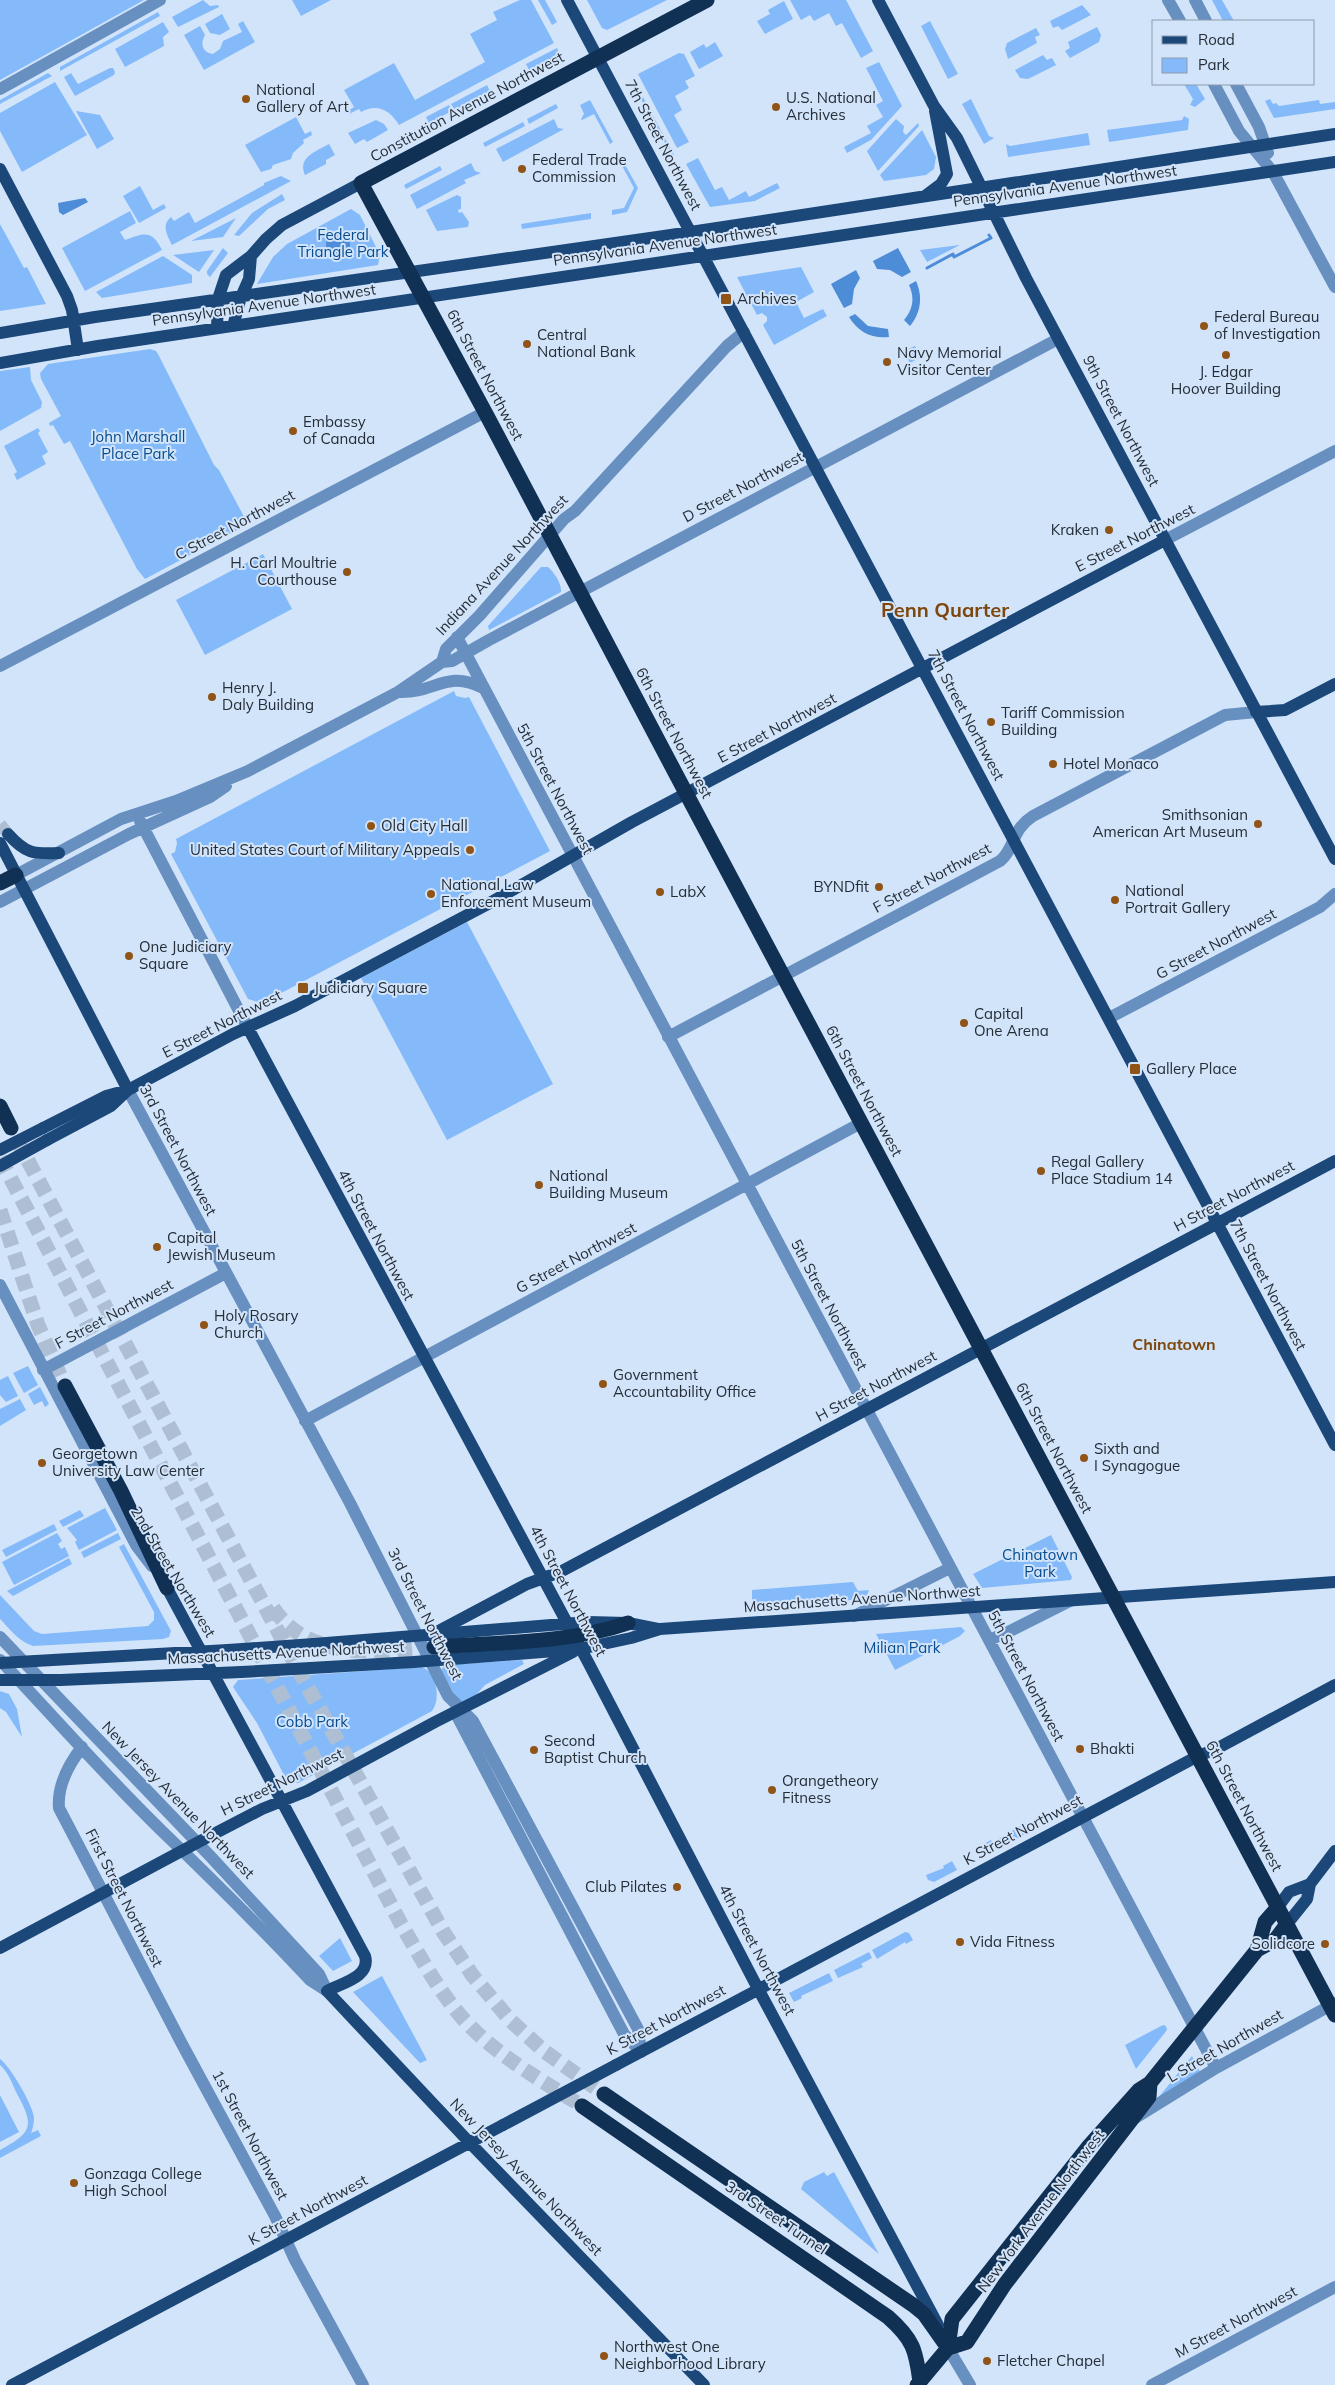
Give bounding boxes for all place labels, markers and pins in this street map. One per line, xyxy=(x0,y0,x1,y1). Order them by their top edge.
place label: National Gallery of Art xyxy=(256,80,349,116)
place label: U.S. National Archives xyxy=(786,88,876,124)
marker: National Gallery of Art xyxy=(240,93,252,105)
marker: U.S. National Archives xyxy=(770,101,782,113)
place label: Federal Trade Commission xyxy=(532,150,627,186)
marker: Federal Trade Commission xyxy=(516,163,528,175)
place label: Archives xyxy=(737,289,797,308)
marker: Archives xyxy=(719,292,733,306)
place label: Federal Bureau of Investigation xyxy=(1214,307,1321,343)
marker: Federal Bureau of Investigation xyxy=(1198,320,1210,332)
place label: Central National Bank xyxy=(537,325,636,361)
marker: Central National Bank xyxy=(521,338,533,350)
place label: Navy Memorial Visitor Center xyxy=(897,343,1002,379)
marker: J. Edgar Hoover Building xyxy=(1220,349,1232,361)
marker: Navy Memorial Visitor Center xyxy=(881,356,893,368)
place label: J. Edgar Hoover Building xyxy=(1171,362,1281,398)
place label: Embassy of Canada xyxy=(303,412,375,448)
marker: Embassy of Canada xyxy=(287,425,299,437)
place label: Kraken xyxy=(1051,520,1099,539)
marker: Kraken xyxy=(1103,524,1115,536)
place label: H. Carl Moultrie Courthouse xyxy=(230,553,337,589)
marker: H. Carl Moultrie Courthouse xyxy=(341,566,353,578)
place label: Henry J. Daly Building xyxy=(222,678,314,714)
marker: Henry J. Daly Building xyxy=(206,691,218,703)
place label: Tariff Commission Building xyxy=(1001,703,1125,739)
marker: Tariff Commission Building xyxy=(985,716,997,728)
place label: Hotel Monaco xyxy=(1063,754,1159,773)
marker: Hotel Monaco xyxy=(1047,758,1059,770)
place label: Smithsonian American Art Museum xyxy=(1093,805,1248,841)
place label: Old City Hall xyxy=(381,816,468,835)
marker: Smithsonian American Art Museum xyxy=(1252,818,1264,830)
marker: Old City Hall xyxy=(365,820,377,832)
place label: United States Court of Military Appeals xyxy=(190,840,460,859)
marker: United States Court of Military Appeals xyxy=(464,844,476,856)
place label: National Law Enforcement Museum xyxy=(441,875,591,911)
place label: BYNDfit xyxy=(813,877,869,896)
marker: BYNDfit xyxy=(873,881,885,893)
place label: National Portrait Gallery xyxy=(1125,881,1230,917)
place label: LabX xyxy=(670,882,706,901)
marker: LabX xyxy=(654,886,666,898)
marker: National Law Enforcement Museum xyxy=(425,888,437,900)
marker: National Portrait Gallery xyxy=(1109,894,1121,906)
place label: One Judiciary Square xyxy=(139,937,231,973)
marker: One Judiciary Square xyxy=(123,950,135,962)
place label: Judiciary Square xyxy=(314,978,427,997)
marker: Judiciary Square xyxy=(296,981,310,995)
place label: Capital One Arena xyxy=(974,1004,1049,1040)
marker: Capital One Arena xyxy=(958,1017,970,1029)
place label: Gallery Place xyxy=(1146,1059,1237,1078)
marker: Gallery Place xyxy=(1128,1062,1142,1076)
place label: Regal Gallery Place Stadium 14 xyxy=(1051,1152,1173,1188)
marker: Regal Gallery Place Stadium 14 xyxy=(1035,1165,1047,1177)
place label: National Building Museum xyxy=(549,1166,668,1202)
marker: National Building Museum xyxy=(533,1179,545,1191)
place label: Capital Jewish Museum xyxy=(167,1228,276,1264)
marker: Capital Jewish Museum xyxy=(151,1241,163,1253)
place label: Holy Rosary Church xyxy=(214,1306,299,1342)
marker: Holy Rosary Church xyxy=(198,1319,210,1331)
place label: Government Accountability Office xyxy=(613,1365,756,1401)
marker: Government Accountability Office xyxy=(597,1378,609,1390)
place label: Sixth and I Synagogue xyxy=(1094,1439,1180,1475)
place label: Georgetown University Law Center xyxy=(52,1444,205,1480)
marker: Sixth and I Synagogue xyxy=(1078,1452,1090,1464)
marker: Georgetown University Law Center xyxy=(36,1457,48,1469)
place label: Second Baptist Church xyxy=(544,1731,647,1767)
place label: Bhakti xyxy=(1090,1739,1134,1758)
marker: Bhakti xyxy=(1074,1743,1086,1755)
marker: Second Baptist Church xyxy=(528,1744,540,1756)
place label: Orangetheory Fitness xyxy=(782,1771,879,1807)
marker: Orangetheory Fitness xyxy=(766,1784,778,1796)
place label: Club Pilates xyxy=(585,1877,667,1896)
marker: Club Pilates xyxy=(671,1881,683,1893)
place label: Vida Fitness xyxy=(970,1932,1055,1951)
place label: Solidcore xyxy=(1252,1934,1315,1953)
marker: Vida Fitness xyxy=(954,1936,966,1948)
marker: Solidcore xyxy=(1319,1938,1331,1950)
place label: Gonzaga College High School xyxy=(84,2164,202,2200)
marker: Gonzaga College High School xyxy=(68,2177,80,2189)
place label: Northwest One Neighborhood Library xyxy=(614,2337,766,2373)
marker: Northwest One Neighborhood Library xyxy=(598,2350,610,2362)
place label: Fletcher Chapel xyxy=(997,2351,1105,2370)
marker: Fletcher Chapel xyxy=(981,2355,993,2367)

